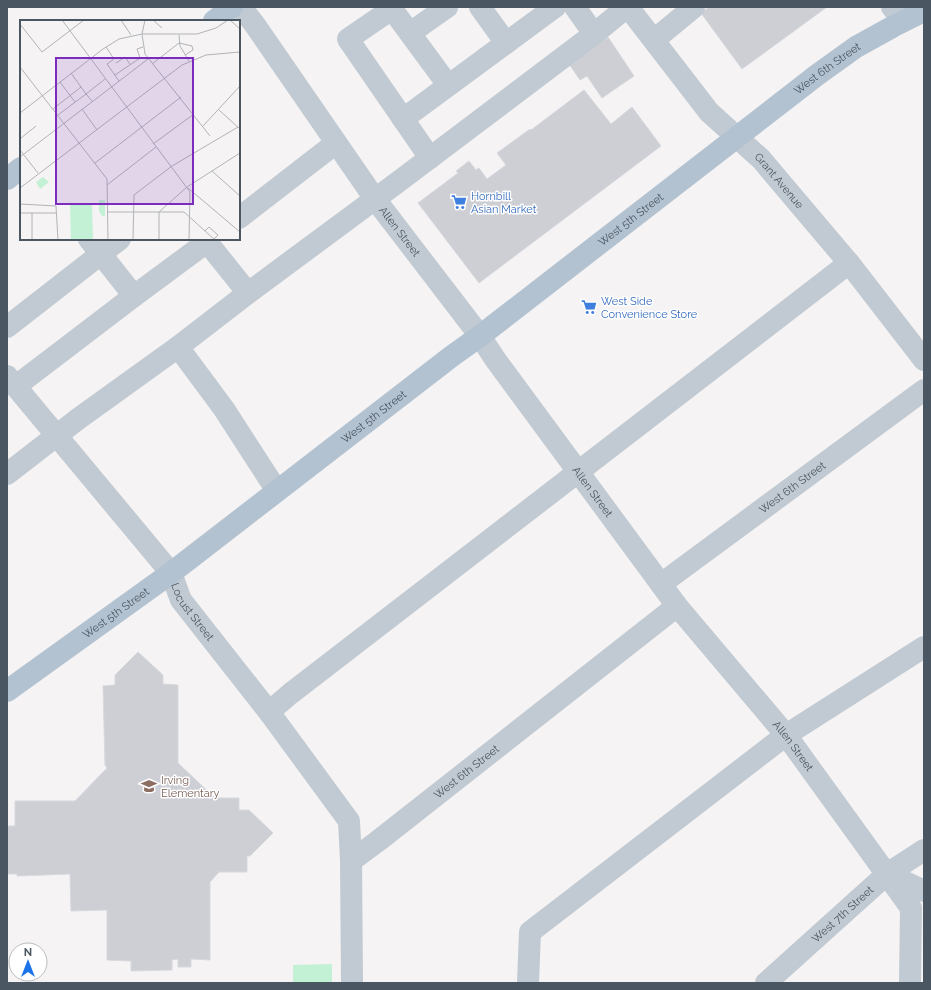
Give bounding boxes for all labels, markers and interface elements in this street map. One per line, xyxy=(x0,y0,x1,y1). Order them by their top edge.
inset map xyxy=(20,20,240,240)
street label: West 6th Street xyxy=(791,39,863,97)
street label: Grant Avenue xyxy=(752,150,807,212)
place label: Hornbill Asian Market xyxy=(471,190,537,216)
street label: West 5th Street xyxy=(596,190,666,249)
supermarket icon: Hornbill Asian Market xyxy=(450,193,468,211)
street label: Allen Street xyxy=(377,204,423,259)
place label: West Side Convenience Store xyxy=(601,295,698,321)
supermarket icon: West Side Convenience Store xyxy=(580,298,598,316)
street label: West 5th Street xyxy=(339,387,409,446)
street label: West 6th Street xyxy=(756,458,828,516)
street label: Allen Street xyxy=(570,464,616,520)
street label: Locust Street xyxy=(169,581,217,643)
street label: West 5th Street xyxy=(80,584,152,641)
street label: Allen Street xyxy=(770,718,817,774)
street label: West 6th Street xyxy=(431,742,502,801)
place label: Irving Elementary xyxy=(161,774,220,800)
school or university icon: Irving Elementary xyxy=(140,777,158,795)
street label: West 7th Street xyxy=(809,883,876,945)
north arrow xyxy=(8,942,48,982)
text: N xyxy=(24,946,32,959)

